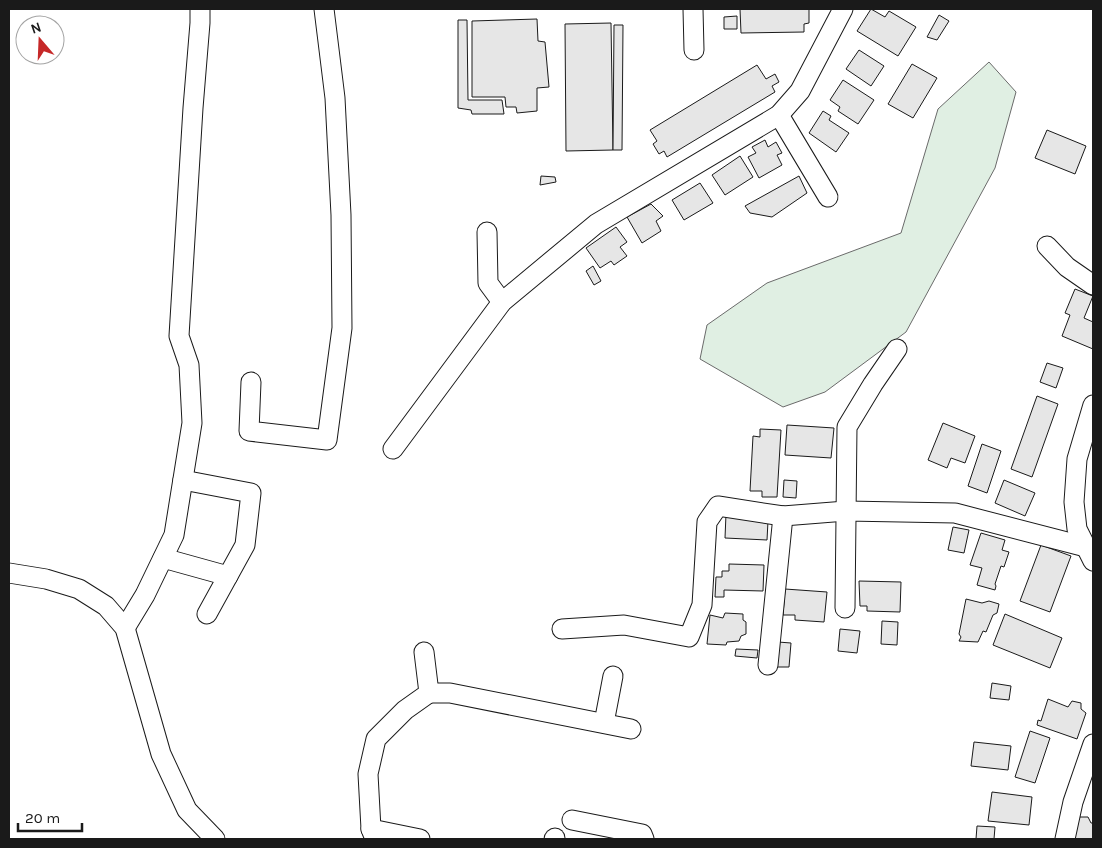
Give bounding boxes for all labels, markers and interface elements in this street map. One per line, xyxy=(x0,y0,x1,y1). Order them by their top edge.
north arrow xyxy=(15,15,65,65)
text: N xyxy=(28,19,43,38)
scale bar xyxy=(18,800,81,832)
text: 20 m xyxy=(25,809,60,827)

